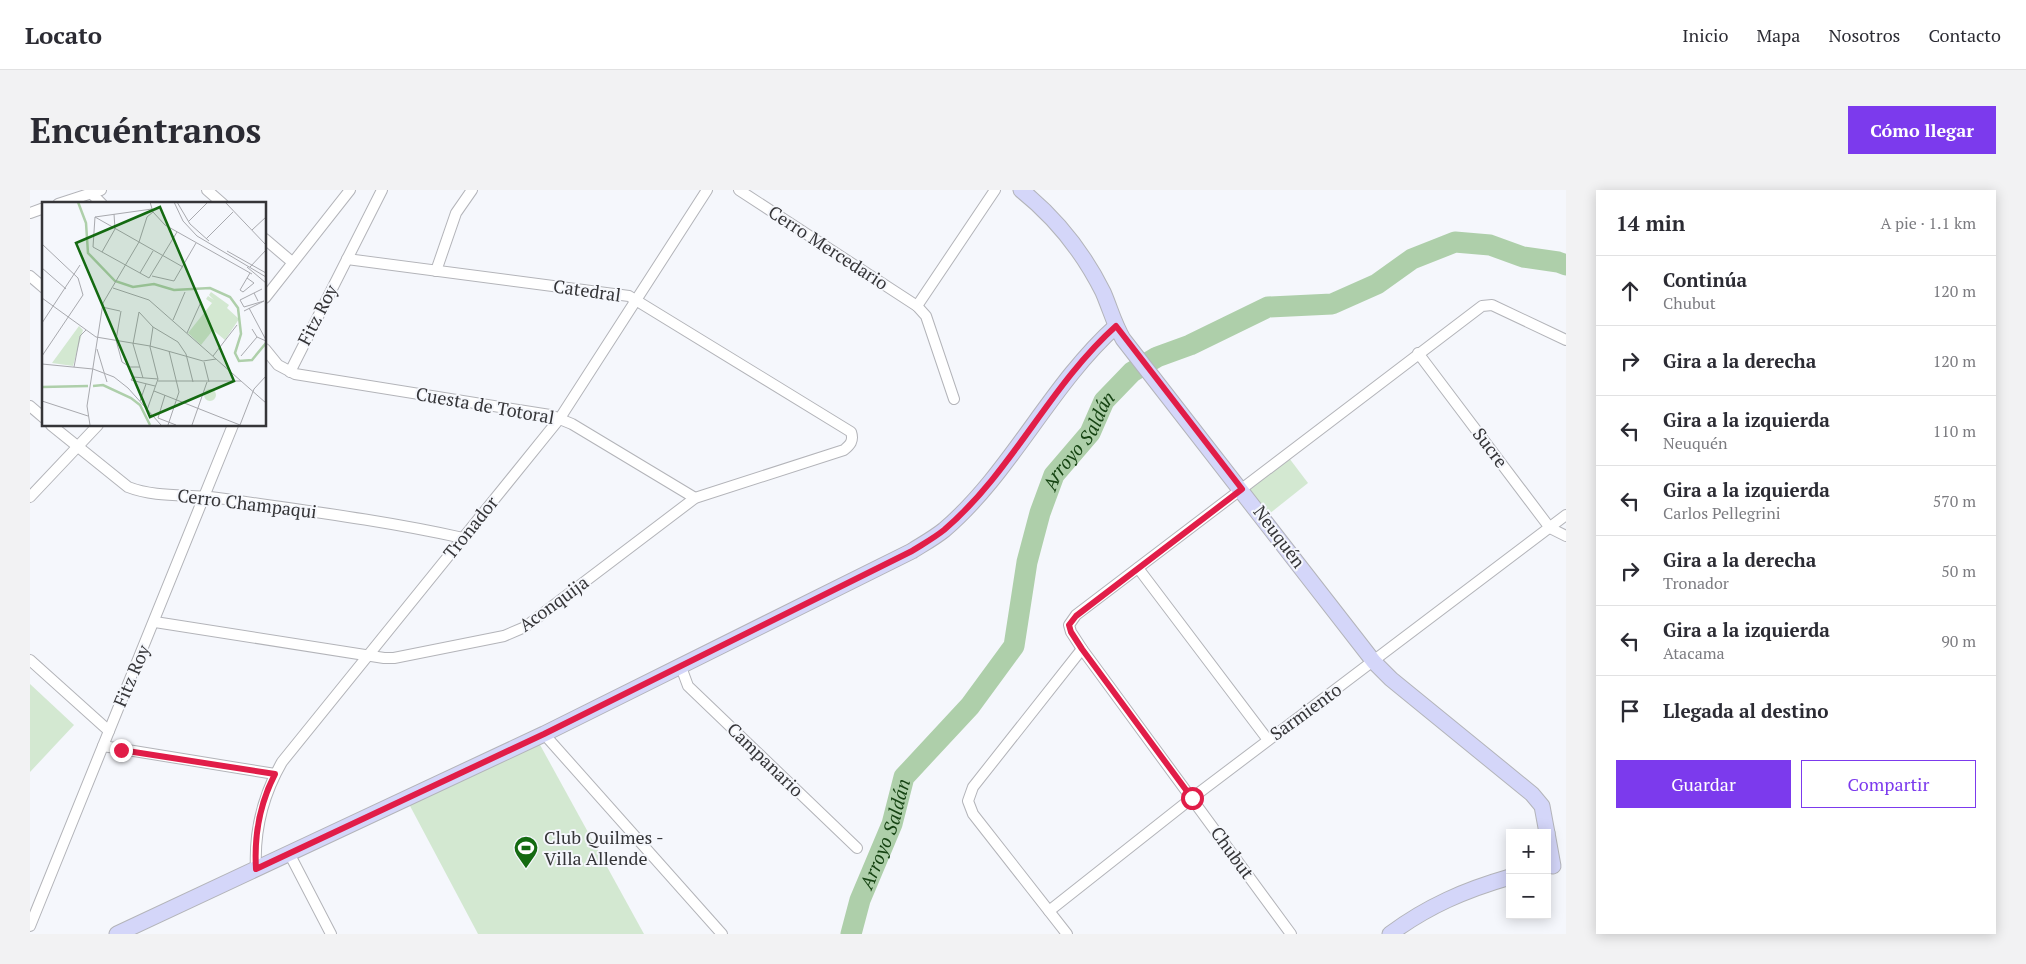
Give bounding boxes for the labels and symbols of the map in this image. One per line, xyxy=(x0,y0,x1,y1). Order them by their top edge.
street label: Cerro Mercedario xyxy=(764,199,893,295)
inset map xyxy=(42,202,266,426)
street label: Catedral xyxy=(552,273,622,307)
street label: Fitz Roy xyxy=(292,279,343,349)
street label: Cuesta de Totoral xyxy=(414,381,556,429)
water label: Arroyo Saldán xyxy=(1036,385,1120,495)
street label: Sucre xyxy=(1468,422,1514,472)
street label: Cerro Champaqui xyxy=(176,483,318,523)
street label: Tronador xyxy=(438,491,503,564)
street label: Neuquén xyxy=(1248,500,1311,573)
street label: Aconquija xyxy=(514,570,593,636)
street label: Fitz Roy xyxy=(107,640,155,710)
street label: Sarmiento xyxy=(1265,677,1346,745)
street label: Campanario xyxy=(722,717,809,802)
route end xyxy=(110,739,133,762)
water label: Arroyo Saldán xyxy=(853,776,915,894)
route start xyxy=(1181,787,1204,810)
street label: Chubut xyxy=(1206,821,1260,884)
place label: Club Quilmes - Villa Allende xyxy=(544,825,664,870)
sports icon: Club Quilmes - Villa Allende xyxy=(513,835,539,869)

